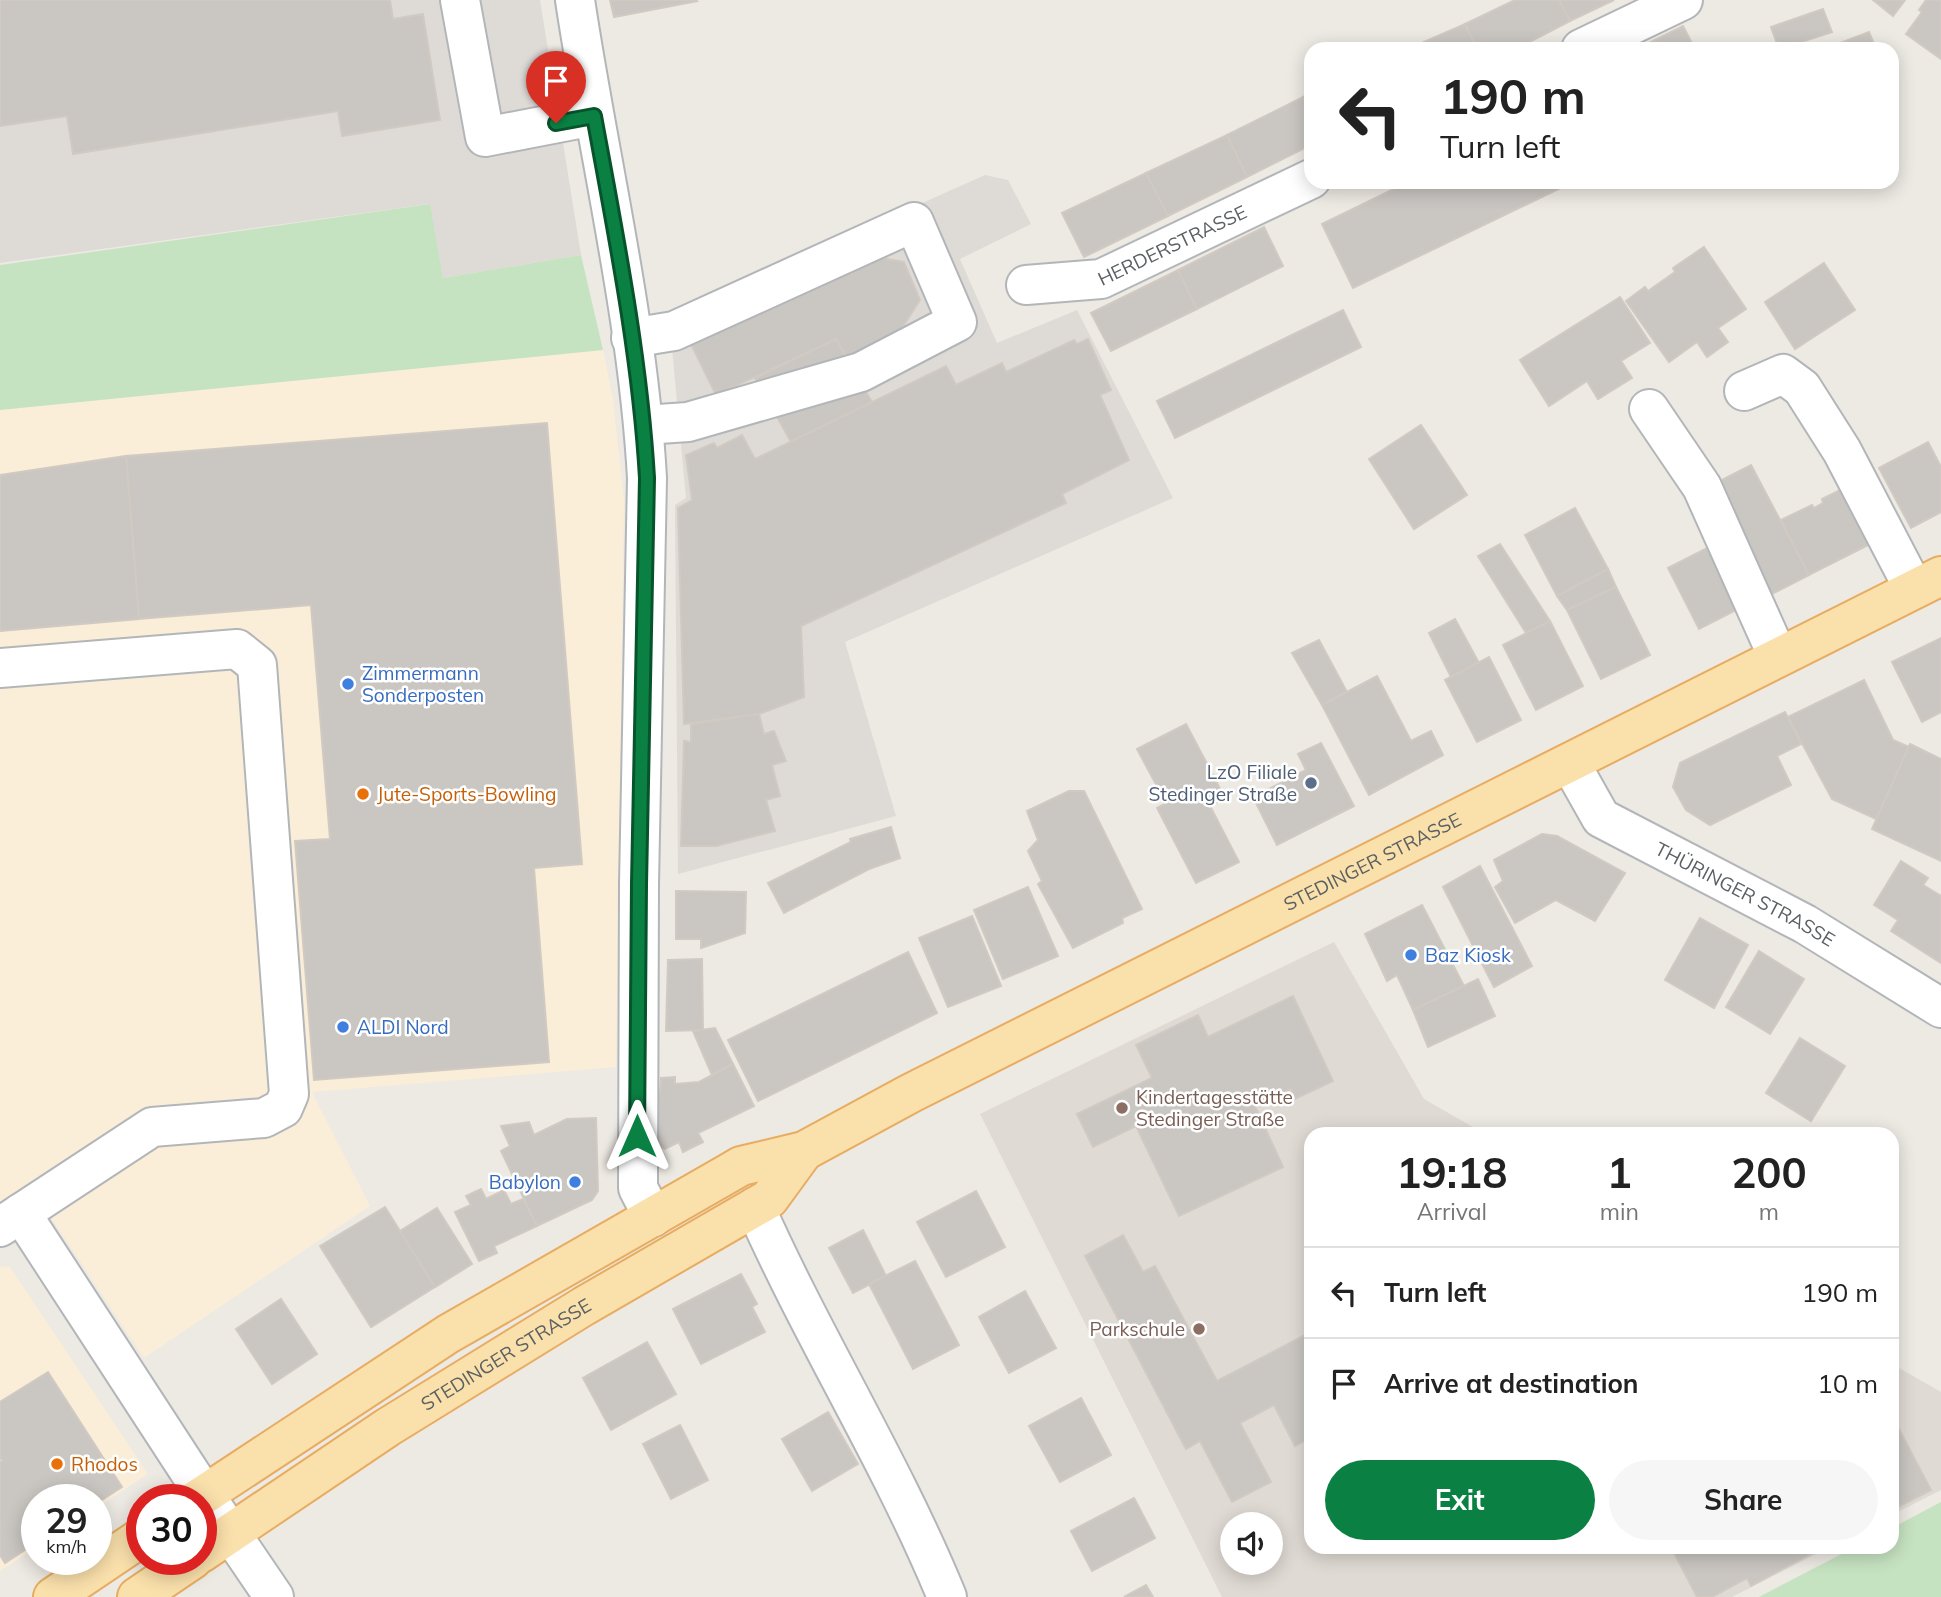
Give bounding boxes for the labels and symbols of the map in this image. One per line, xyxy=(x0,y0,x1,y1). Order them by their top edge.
pin xyxy=(526,51,586,123)
street label: HERDERSTRASSE xyxy=(1094,199,1250,291)
place label: Zimmermann Sonderposten xyxy=(362,661,484,707)
marker: Zimmermann Sonderposten xyxy=(340,676,356,692)
place label: LzO Filiale Stedinger Straße xyxy=(1149,760,1297,806)
marker: LzO Filiale Stedinger Straße xyxy=(1303,775,1319,791)
place label: Jute-Sports-Bowling xyxy=(377,782,557,806)
marker: Jute-Sports-Bowling xyxy=(355,786,371,802)
street label: STEDINGER STRASSE xyxy=(1279,807,1465,916)
street label: THÜRINGER STRASSE xyxy=(1651,836,1839,952)
place label: Baz Kiosk xyxy=(1425,943,1511,967)
marker: Baz Kiosk xyxy=(1403,947,1419,963)
place label: ALDI Nord xyxy=(357,1015,449,1039)
marker: ALDI Nord xyxy=(335,1019,351,1035)
place label: Kindertagesstätte Stedinger Straße xyxy=(1136,1085,1293,1131)
position arrow xyxy=(600,1099,674,1173)
marker: Kindertagesstätte Stedinger Straße xyxy=(1114,1100,1130,1116)
place label: Babylon xyxy=(489,1170,561,1194)
marker: Babylon xyxy=(567,1174,583,1190)
street label: STEDINGER STRASSE xyxy=(416,1293,595,1416)
place label: Parkschule xyxy=(1089,1317,1185,1341)
marker: Parkschule xyxy=(1191,1321,1207,1337)
place label: Rhodos xyxy=(71,1452,138,1476)
marker: Rhodos xyxy=(49,1456,65,1472)
speed limit sign: 30 xyxy=(126,1484,217,1575)

